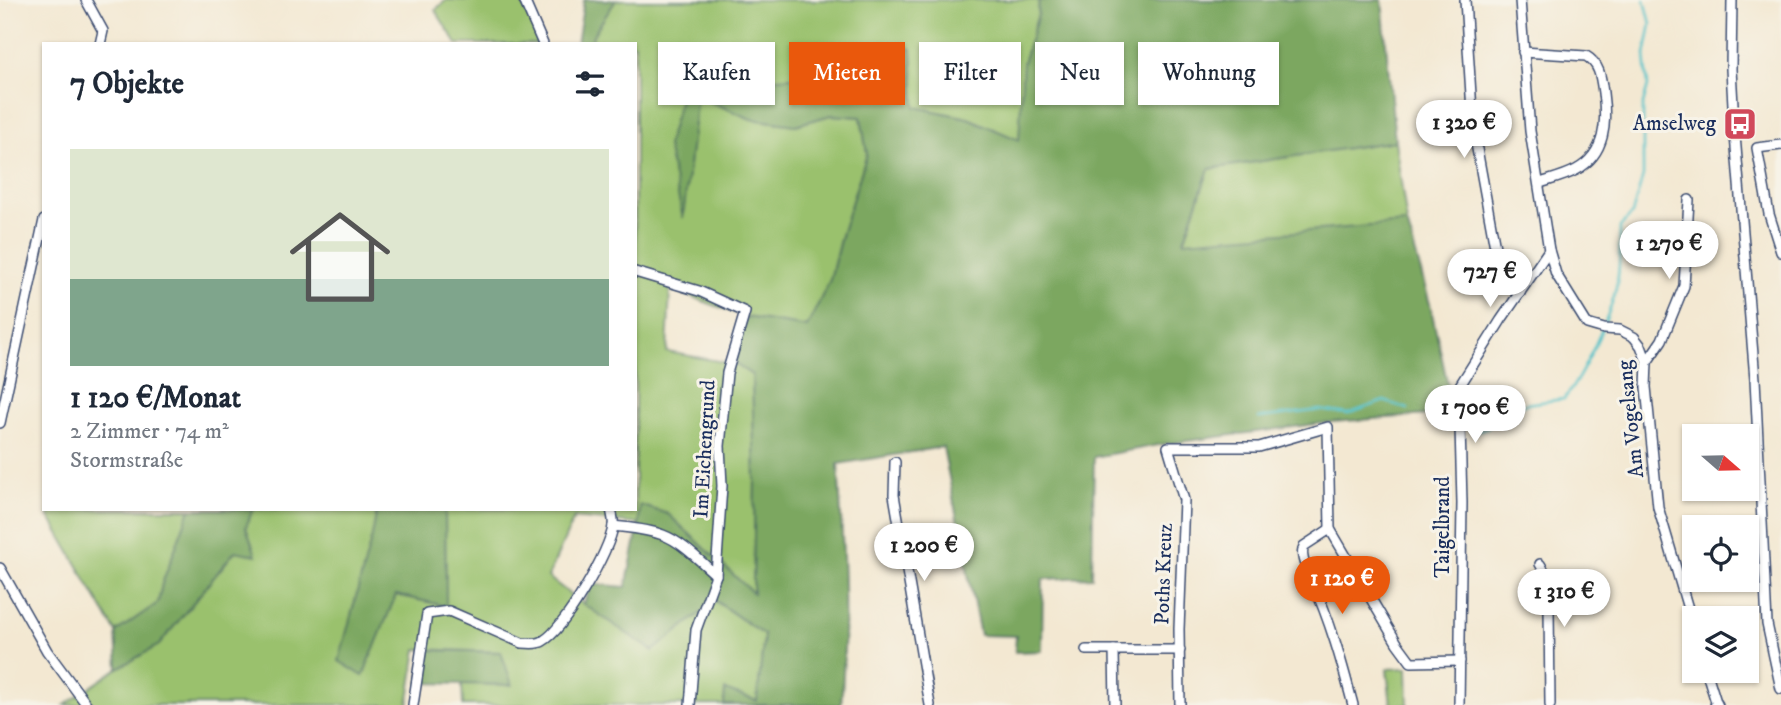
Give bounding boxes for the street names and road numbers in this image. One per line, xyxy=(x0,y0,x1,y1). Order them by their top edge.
street label: Am Vogelsang xyxy=(1612,358,1650,479)
street label: Im Eichengrund xyxy=(688,379,722,519)
street label: Taigelbrand xyxy=(1430,476,1456,578)
street label: Poths Kreuz xyxy=(1149,523,1179,625)

